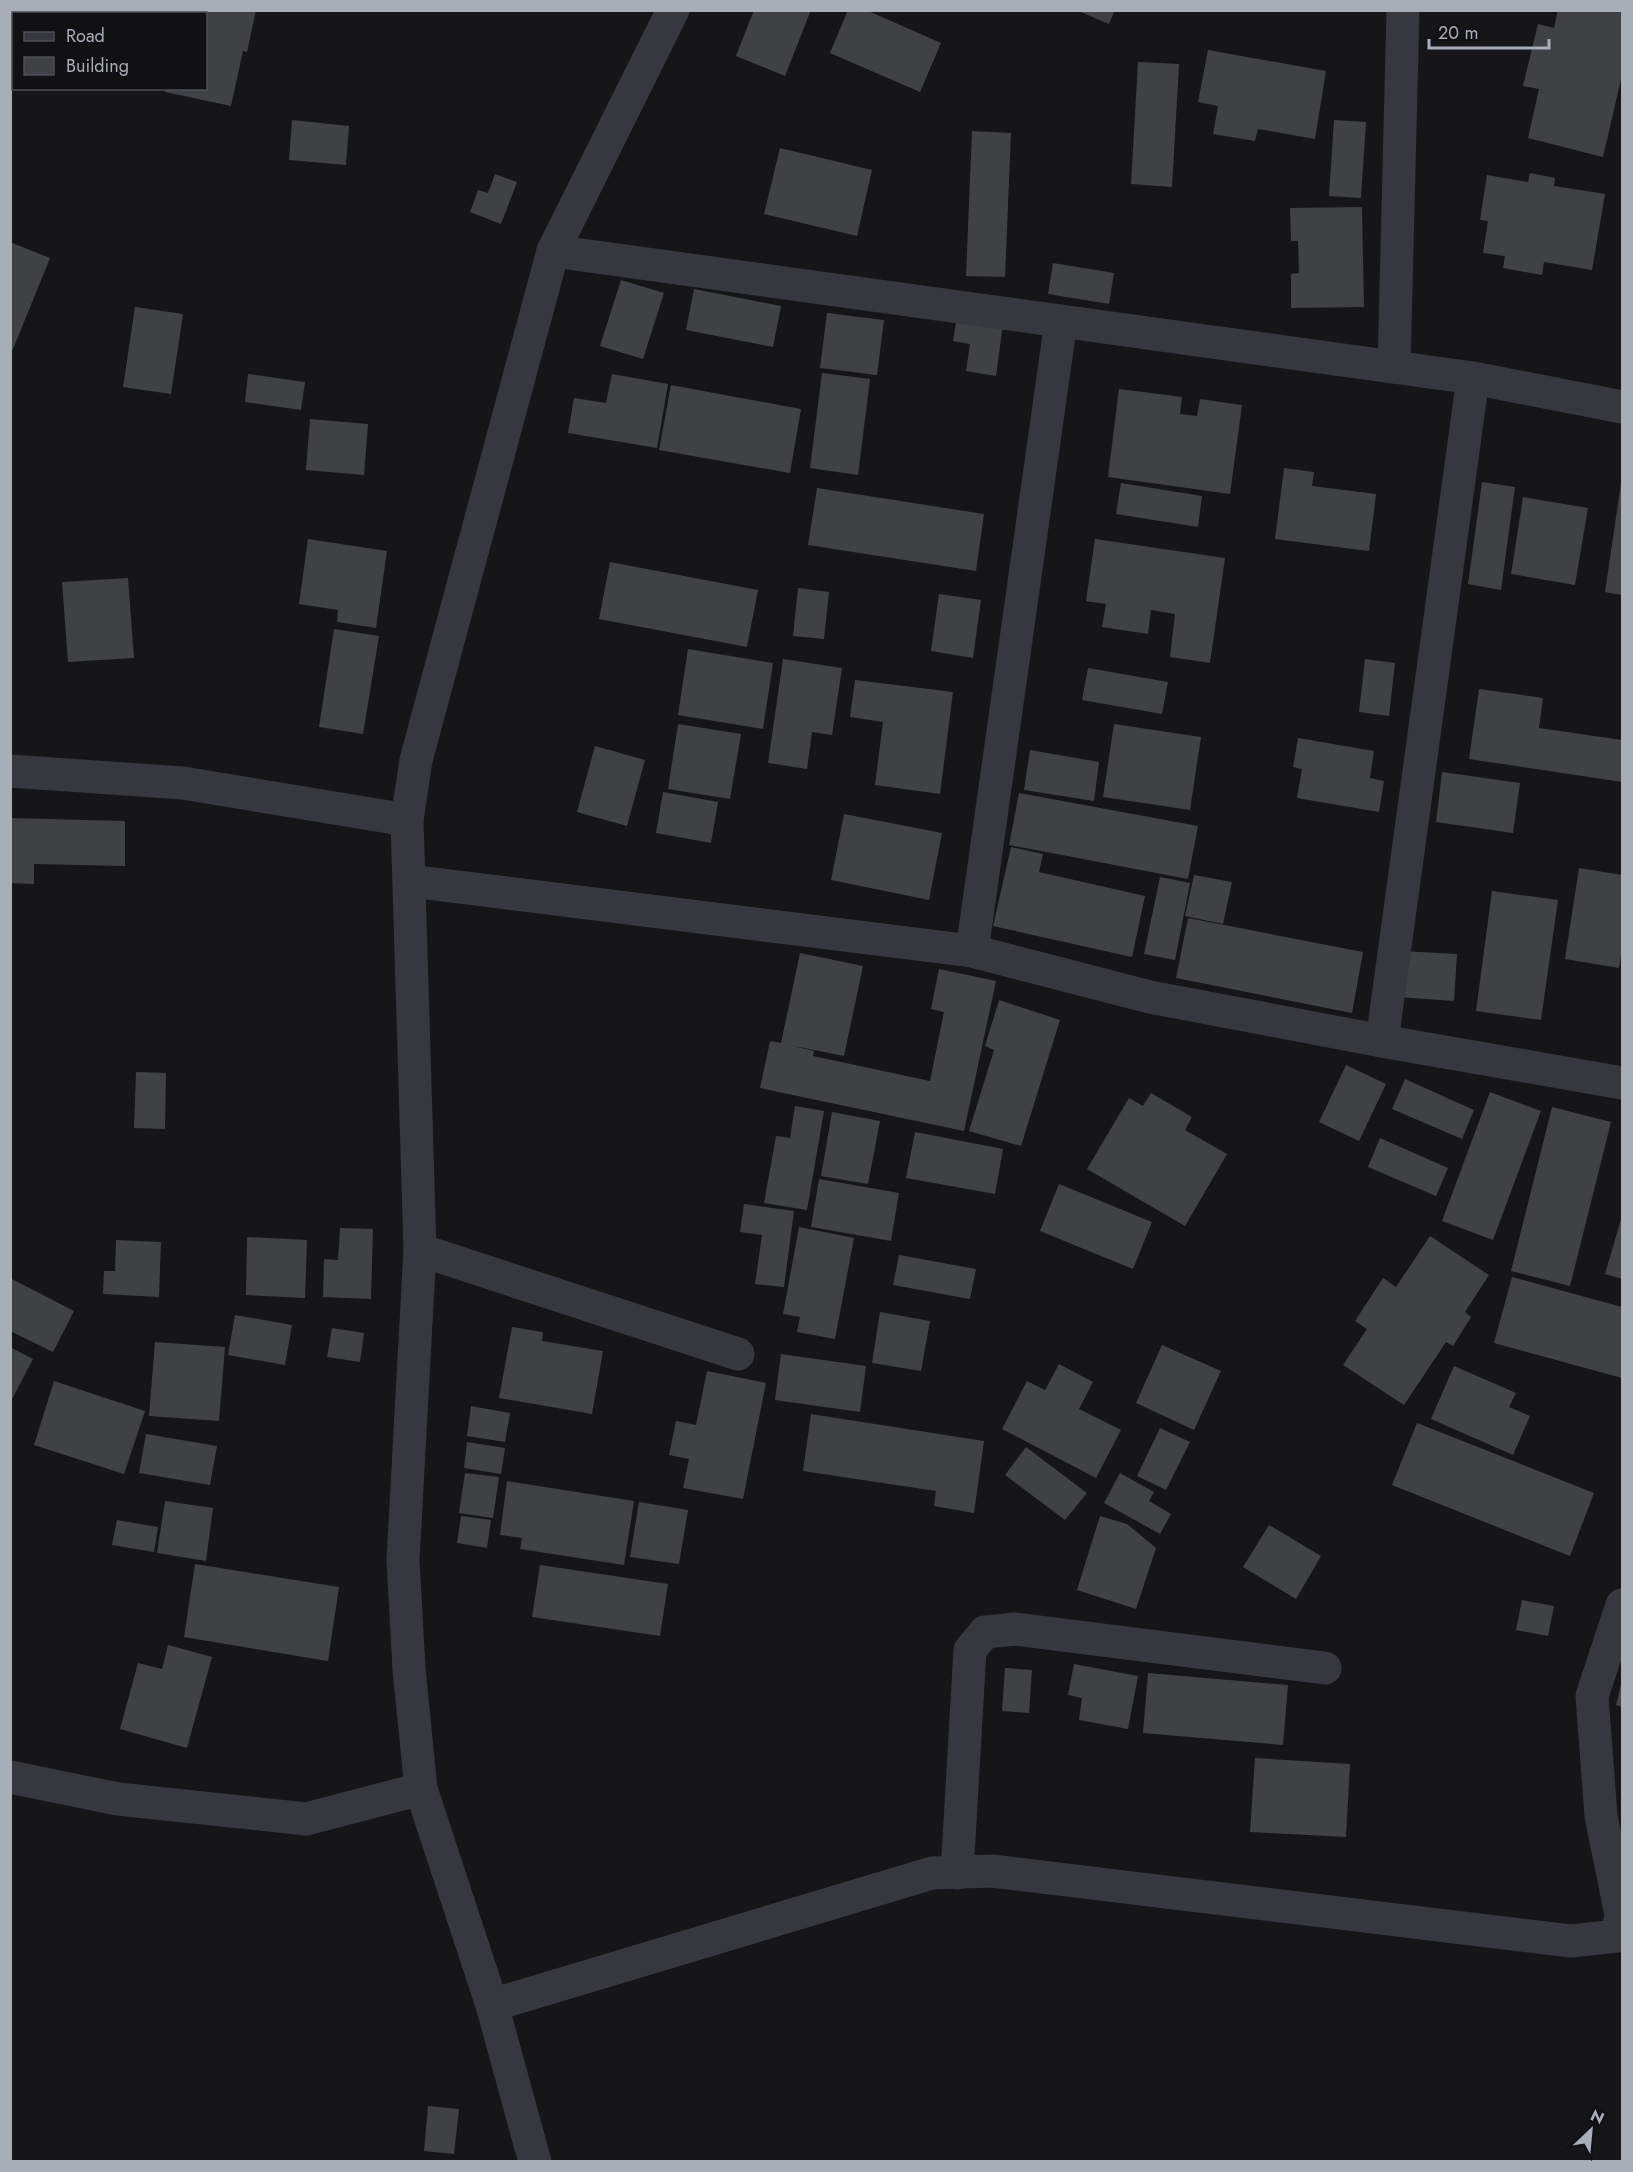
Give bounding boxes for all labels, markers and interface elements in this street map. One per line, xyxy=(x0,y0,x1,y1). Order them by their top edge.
legend xyxy=(12,12,207,90)
scale bar xyxy=(1429,12,1549,50)
text: 20 m xyxy=(1438,20,1478,46)
text: Road xyxy=(66,23,105,49)
text: Building xyxy=(66,53,129,79)
north arrow xyxy=(1561,2100,1621,2160)
text: N xyxy=(1587,2104,1608,2130)

